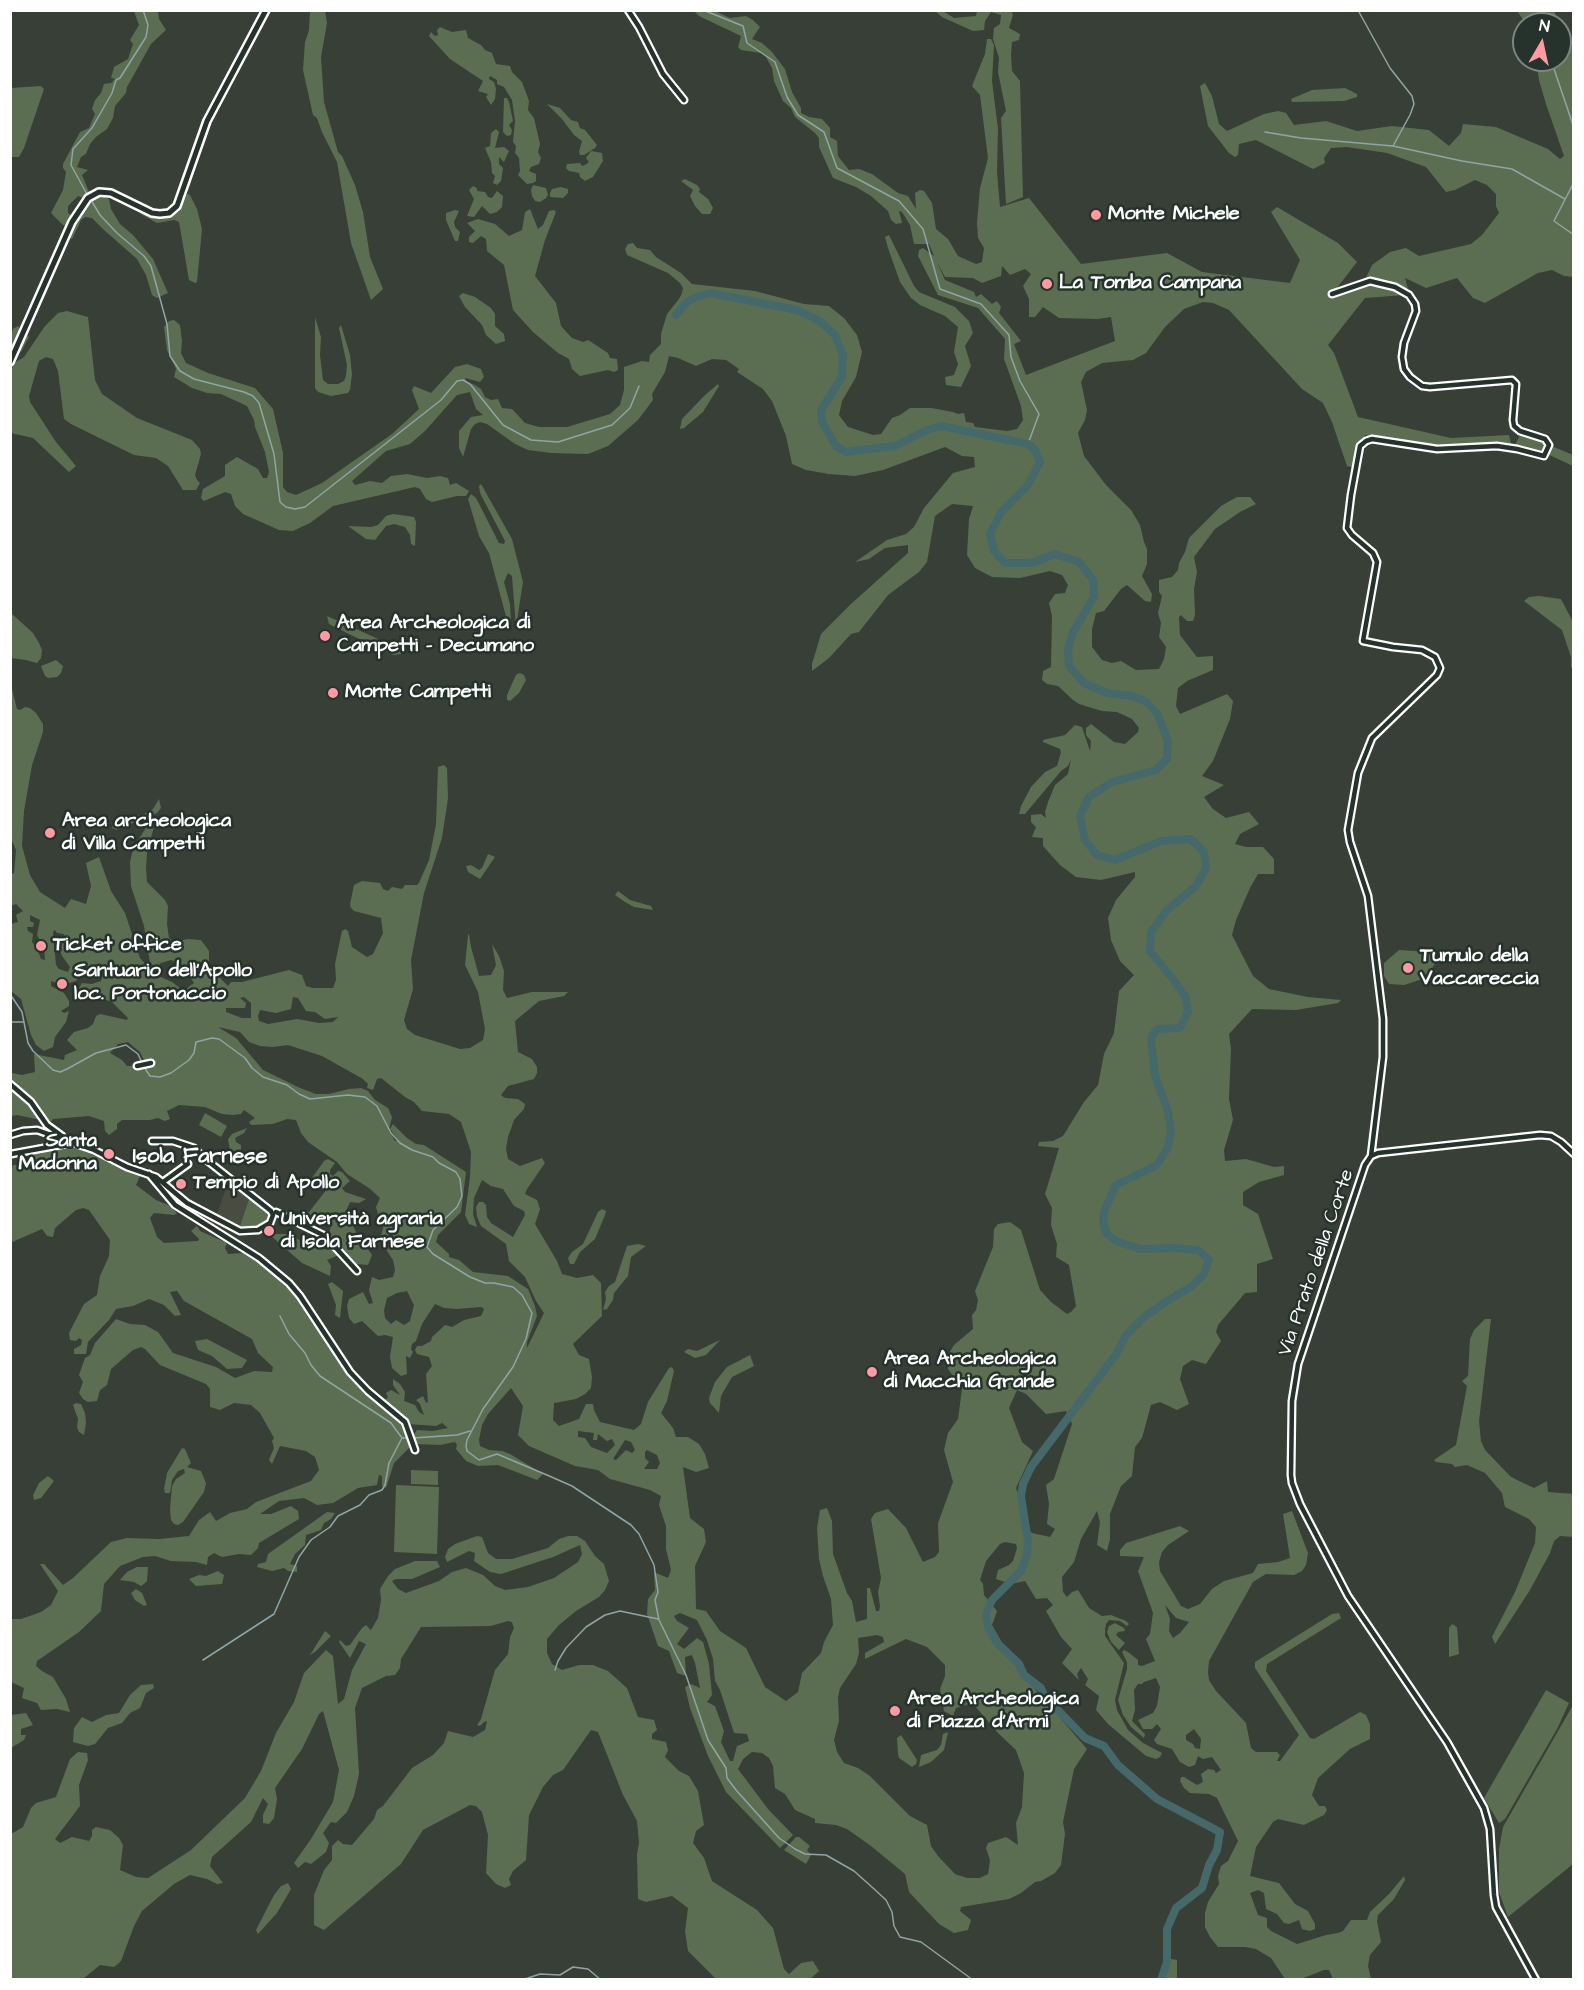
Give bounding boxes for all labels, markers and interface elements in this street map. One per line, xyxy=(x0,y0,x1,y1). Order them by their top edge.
north arrow xyxy=(1512,12,1572,72)
text: N xyxy=(1538,15,1551,38)
place label: Monte Michele xyxy=(1108,203,1240,227)
marker: Monte Michele xyxy=(1089,208,1103,222)
place label: La Tomba Campana xyxy=(1059,272,1241,296)
marker: La Tomba Campana xyxy=(1040,277,1054,291)
place label: Area Archeologica di Campetti - Decumano xyxy=(337,612,534,659)
marker: Area Archeologica di Campetti - Decumano xyxy=(318,629,332,643)
place label: Monte Campetti xyxy=(345,681,491,705)
marker: Monte Campetti xyxy=(326,686,340,700)
place label: Area archeologica di Villa Campetti xyxy=(62,810,231,857)
marker: Area archeologica di Villa Campetti xyxy=(43,826,57,840)
place label: Ticket office xyxy=(53,934,182,958)
marker: Ticket office xyxy=(34,939,48,953)
place label: Tumulo della Vaccareccia xyxy=(1420,945,1539,992)
place label: Santuario dell'Apollo loc. Portonaccio xyxy=(74,960,252,1007)
marker: Tumulo della Vaccareccia xyxy=(1401,961,1415,975)
marker: Santuario dell'Apollo loc. Portonaccio xyxy=(55,977,69,991)
place label: Santa Madonna xyxy=(19,1130,97,1177)
district label: Isola Farnese xyxy=(133,1144,267,1170)
marker: Santa Madonna xyxy=(102,1147,116,1161)
street label: Via Prato della Corte xyxy=(1274,1166,1360,1360)
place label: Tempio di Apollo xyxy=(193,1172,339,1196)
marker: Tempio di Apollo xyxy=(174,1177,188,1191)
place label: Università agraria di Isola Farnese xyxy=(281,1208,443,1255)
marker: Università agraria di Isola Farnese xyxy=(262,1224,276,1238)
place label: Area Archeologica di Macchia Grande xyxy=(884,1348,1056,1395)
marker: Area Archeologica di Macchia Grande xyxy=(865,1365,879,1379)
place label: Area Archeologica di Piazza d'Armi xyxy=(907,1688,1079,1735)
marker: Area Archeologica di Piazza d'Armi xyxy=(888,1704,902,1718)

